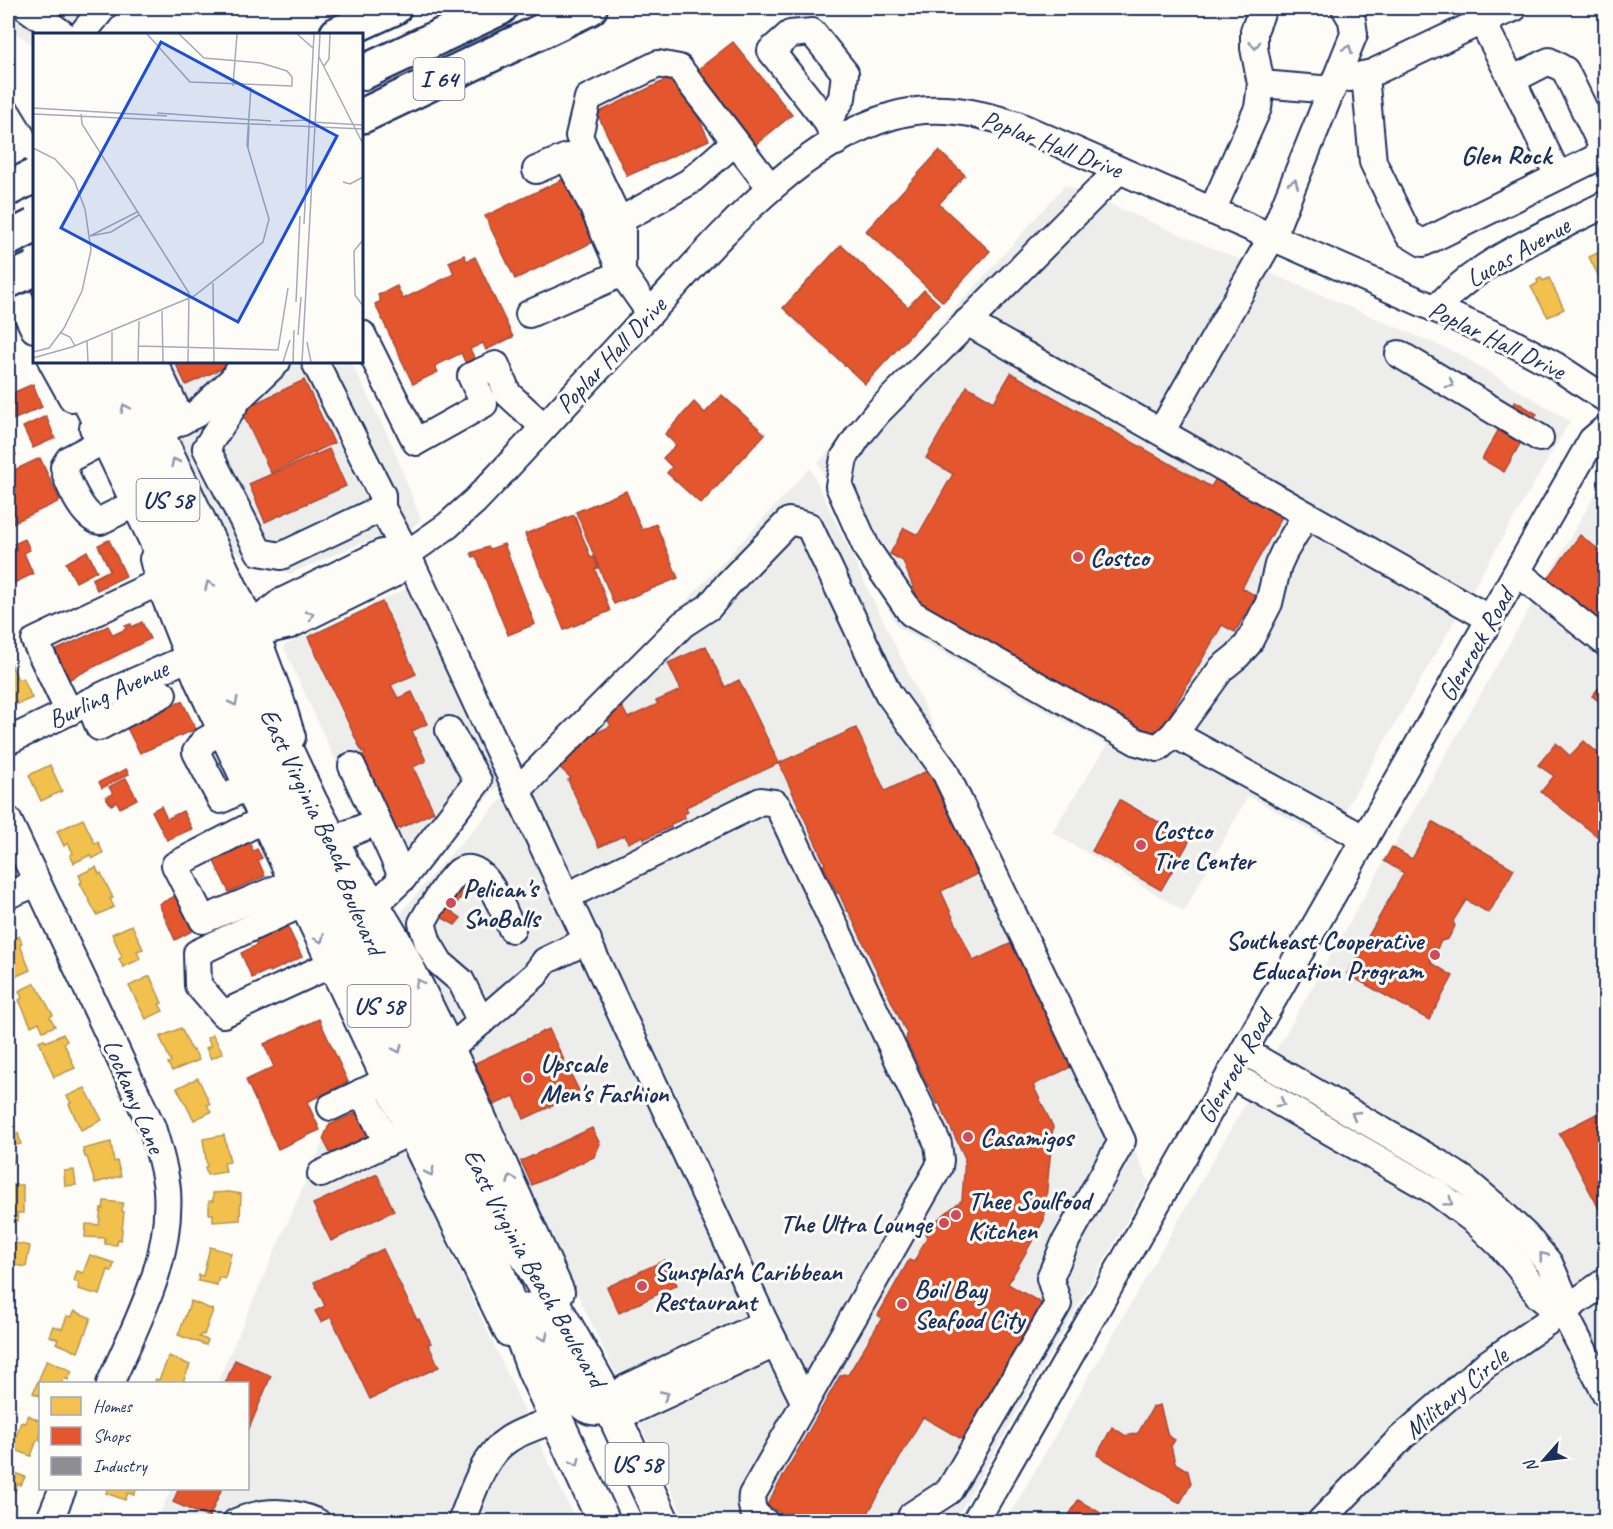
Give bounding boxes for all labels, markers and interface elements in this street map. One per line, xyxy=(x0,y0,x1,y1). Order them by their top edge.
inset map xyxy=(33,33,363,363)
one-way arrow xyxy=(1248,41,1261,50)
one-way arrow xyxy=(1341,44,1353,55)
road number: I 64 xyxy=(414,58,464,100)
street label: Poplar Hall Drive xyxy=(977,102,1128,186)
district label: Glen Rock xyxy=(1461,138,1554,172)
one-way arrow xyxy=(1287,178,1299,189)
street label: Lucas Avenue xyxy=(1460,208,1577,295)
street label: Poplar Hall Drive xyxy=(549,289,674,420)
street label: Poplar Hall Drive xyxy=(1423,293,1572,388)
one-way arrow xyxy=(1444,376,1454,388)
one-way arrow xyxy=(121,404,133,415)
one-way arrow xyxy=(170,458,182,469)
road number: US 58 xyxy=(136,479,200,521)
place label: Costco xyxy=(1090,541,1151,574)
marker: Costco xyxy=(1071,550,1085,564)
street label: Glenrock Road xyxy=(1430,579,1524,708)
one-way arrow xyxy=(204,580,216,591)
one-way arrow xyxy=(304,610,315,622)
street label: Burling Avenue xyxy=(43,651,175,736)
one-way arrow xyxy=(226,695,238,706)
street label: East Virginia Beach Boulevard xyxy=(253,703,394,963)
place label: Costco Tire Center xyxy=(1153,814,1257,877)
marker: Costco Tire Center xyxy=(1134,838,1148,852)
place label: Pelican's SnoBalls xyxy=(463,872,542,935)
marker: Pelican's SnoBalls xyxy=(444,896,458,910)
place label: Southeast Cooperative Education Program xyxy=(1226,924,1425,987)
one-way arrow xyxy=(313,932,325,943)
marker: Southeast Cooperative Education Program xyxy=(1428,948,1442,962)
one-way arrow xyxy=(415,979,426,990)
road number: US 58 xyxy=(348,985,410,1027)
street label: Glenrock Road xyxy=(1189,1001,1283,1130)
street label: Lockamy Lane xyxy=(95,1034,174,1160)
one-way arrow xyxy=(391,1042,403,1053)
place label: Upscale Men's Fashion xyxy=(540,1047,670,1110)
marker: Upscale Men's Fashion xyxy=(521,1071,535,1085)
one-way arrow xyxy=(1275,1096,1285,1107)
one-way arrow xyxy=(1351,1111,1361,1122)
place label: Casamigos xyxy=(980,1121,1076,1154)
marker: Casamigos xyxy=(961,1130,975,1144)
street label: East Virginia Beach Boulevard xyxy=(457,1143,616,1396)
one-way arrow xyxy=(422,1166,434,1177)
one-way arrow xyxy=(506,1174,518,1185)
place label: Thee Soulfood Kitchen xyxy=(968,1184,1095,1247)
one-way arrow xyxy=(1442,1195,1453,1206)
place label: The Ultra Lounge xyxy=(780,1207,934,1240)
marker: Thee Soulfood Kitchen xyxy=(949,1208,963,1222)
marker: The Ultra Lounge xyxy=(937,1216,951,1230)
one-way arrow xyxy=(1539,1252,1550,1263)
place label: Sunsplash Caribbean Restaurant xyxy=(654,1255,843,1318)
place label: Boil Bay Seafood City xyxy=(914,1273,1027,1336)
marker: Sunsplash Caribbean Restaurant xyxy=(635,1279,649,1293)
marker: Boil Bay Seafood City xyxy=(895,1297,909,1311)
one-way arrow xyxy=(537,1330,549,1341)
street label: Military Circle xyxy=(1397,1339,1516,1446)
legend xyxy=(39,1382,249,1490)
one-way arrow xyxy=(659,1391,670,1403)
text: Homes xyxy=(93,1395,133,1417)
text: Shops xyxy=(93,1425,132,1447)
north arrow xyxy=(1514,1430,1574,1490)
road number: US 58 xyxy=(606,1443,668,1485)
text: Industry xyxy=(93,1455,148,1477)
one-way arrow xyxy=(569,1455,581,1466)
text: N xyxy=(1519,1455,1543,1476)

